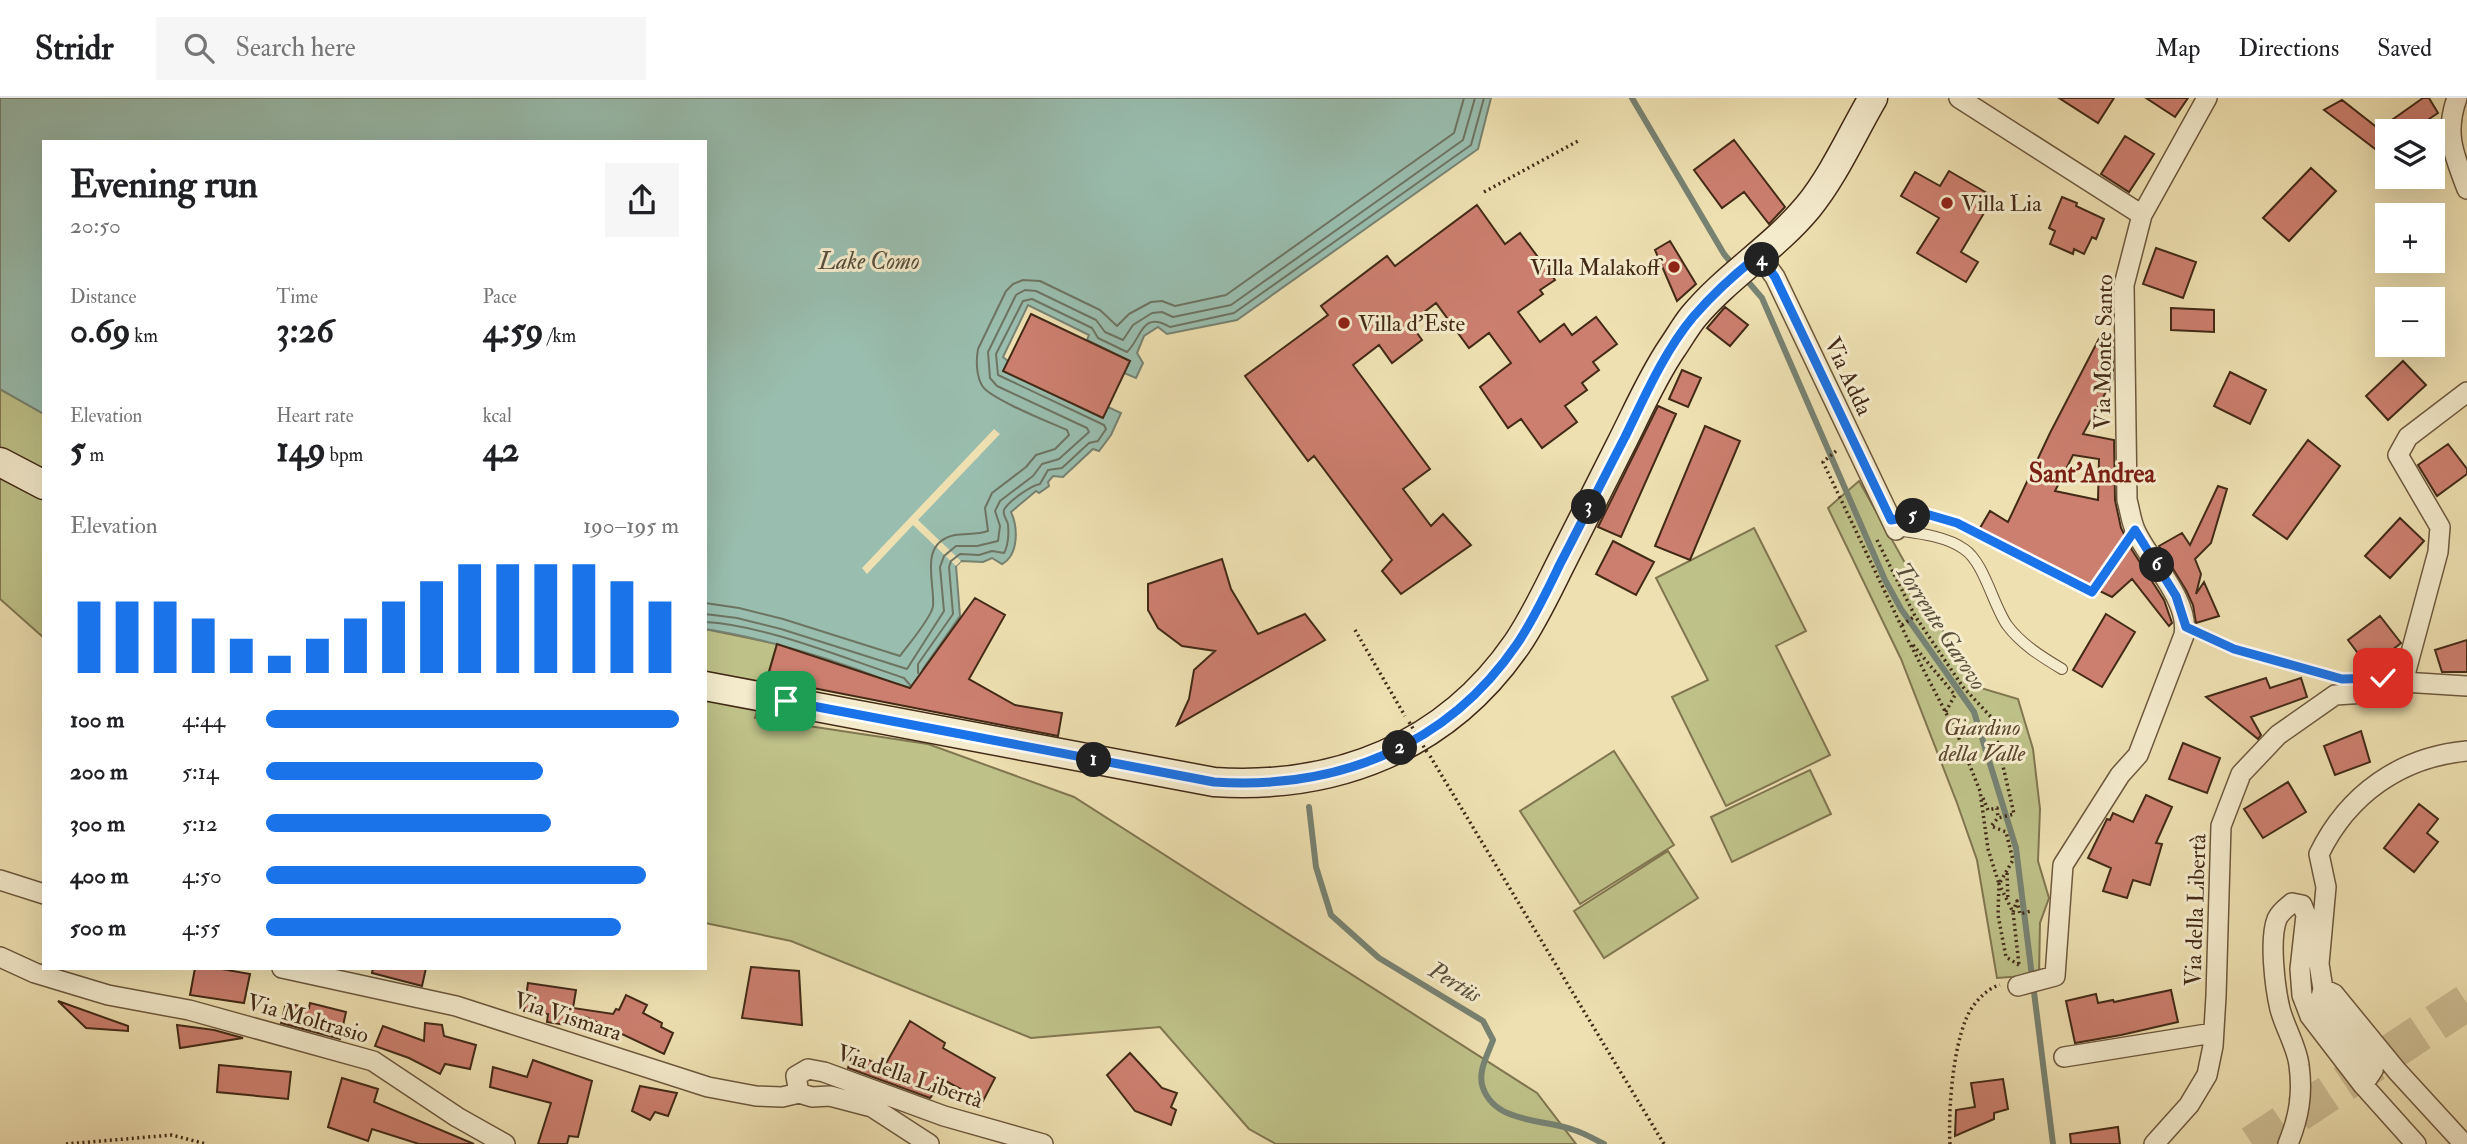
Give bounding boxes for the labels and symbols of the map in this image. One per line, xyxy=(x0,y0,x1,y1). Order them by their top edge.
place label: Villa Lia xyxy=(1961,189,2042,218)
marker: Villa Lia xyxy=(1939,195,1955,211)
pin: 4 xyxy=(1744,242,1780,278)
water label: Lake Como xyxy=(817,246,920,277)
place label: Villa Malakoff xyxy=(1530,253,1664,282)
marker: Villa Malakoff xyxy=(1666,259,1682,275)
street label: Via Monte Santo xyxy=(2088,274,2119,430)
place label: Villa d'Este xyxy=(1358,309,1465,338)
marker: Villa d'Este xyxy=(1336,315,1352,331)
street label: Via Adda xyxy=(1818,332,1880,421)
district label: Sant'Andrea xyxy=(2029,458,2156,490)
pin: 3 xyxy=(1572,490,1606,524)
pin: 5 xyxy=(1896,498,1930,534)
pin: 6 xyxy=(2140,547,2174,582)
water label: Torrente Garovo xyxy=(1888,556,1994,696)
pin xyxy=(2353,648,2413,708)
pin xyxy=(756,671,816,731)
park label: Giardino della Valle xyxy=(1938,713,2026,768)
pin: 2 xyxy=(1382,730,1418,766)
pin: 1 xyxy=(1076,742,1112,778)
street label: Via della Libertà xyxy=(2178,833,2213,987)
water label: Pertüs xyxy=(1422,954,1487,1010)
street label: Via Vismara xyxy=(510,985,626,1048)
street label: Via Moltrasio xyxy=(244,987,372,1050)
street label: Via della Libertà xyxy=(833,1038,987,1115)

